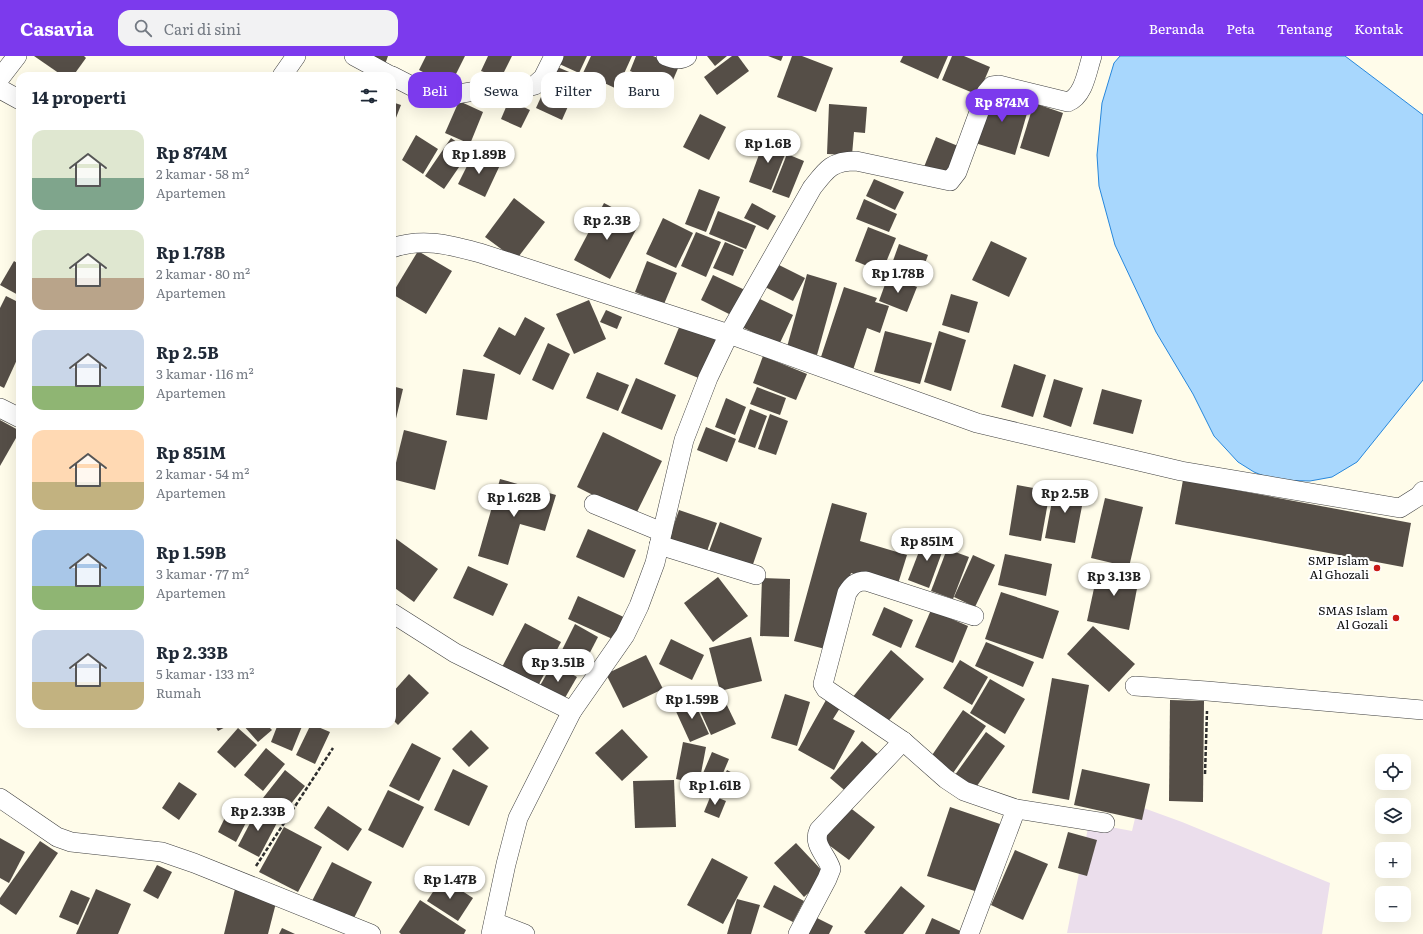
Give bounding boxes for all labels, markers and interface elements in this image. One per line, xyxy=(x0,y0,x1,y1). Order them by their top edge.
search box xyxy=(118,10,398,46)
text: Casavia xyxy=(20,14,94,42)
icon: search xyxy=(132,17,154,39)
text: Cari di sini xyxy=(164,17,241,40)
text: Beranda xyxy=(1149,18,1204,38)
text: Peta xyxy=(1226,18,1255,38)
text: Tentang xyxy=(1277,18,1332,38)
text: Kontak xyxy=(1354,18,1403,38)
chip: Beli xyxy=(408,72,462,108)
chip: Sewa xyxy=(470,72,533,108)
chip: Filter xyxy=(541,72,606,108)
chip: Baru xyxy=(614,72,674,108)
text: 14 properti xyxy=(32,84,126,109)
icon: filters xyxy=(358,85,380,107)
pin: Rp 874M xyxy=(965,89,1039,123)
text: Rp 874M xyxy=(975,92,1029,111)
pin: Rp 1.6B xyxy=(731,130,805,164)
text: Rp 1.6B xyxy=(745,133,791,152)
text: Rp 874M xyxy=(156,139,228,164)
pin: Rp 1.89B xyxy=(438,141,520,175)
text: Rp 1.89B xyxy=(452,144,506,163)
icon: home xyxy=(64,146,112,194)
text: 2 kamar · 58 m² xyxy=(156,164,249,183)
text: Apartemen xyxy=(156,183,226,202)
pin: Rp 2.3B xyxy=(570,207,644,241)
text: Rp 2.3B xyxy=(583,210,631,229)
text: Rp 1.78B xyxy=(156,239,225,264)
icon: home xyxy=(64,246,112,294)
pin: Rp 1.78B xyxy=(857,260,939,294)
text: Rp 1.78B xyxy=(872,263,925,282)
text: 2 kamar · 80 m² xyxy=(156,264,250,283)
text: Apartemen xyxy=(156,283,226,302)
text: Rp 2.5B xyxy=(156,339,219,364)
icon: home xyxy=(64,346,112,394)
text: 3 kamar · 116 m² xyxy=(156,364,254,383)
text: Apartemen xyxy=(156,383,226,402)
text: Rp 851M xyxy=(156,439,226,464)
icon: home xyxy=(64,446,112,494)
text: 2 kamar · 54 m² xyxy=(156,464,249,483)
pin: Rp 2.5B xyxy=(1028,480,1102,514)
text: Apartemen xyxy=(156,483,226,502)
text: Rp 2.5B xyxy=(1041,483,1089,502)
pin: Rp 1.62B xyxy=(473,484,555,518)
text: Rp 1.62B xyxy=(487,487,541,506)
pin: Rp 851M xyxy=(890,528,964,562)
text: Rp 851M xyxy=(900,531,954,550)
text: Rp 1.59B xyxy=(156,539,226,564)
icon: home xyxy=(64,546,112,594)
place label: SMP Islam Al Ghozali xyxy=(1308,551,1369,583)
pin: Rp 3.13B xyxy=(1073,563,1155,597)
marker: SMP Islam Al Ghozali xyxy=(1372,563,1382,573)
text: 3 kamar · 77 m² xyxy=(156,564,249,583)
text: Rp 3.13B xyxy=(1087,566,1141,585)
text: Apartemen xyxy=(156,583,226,602)
place label: SMAS Islam Al Gozali xyxy=(1318,601,1388,633)
marker: SMAS Islam Al Gozali xyxy=(1391,613,1401,623)
text: Rp 2.33B xyxy=(156,639,228,664)
icon: home xyxy=(64,646,112,694)
pin: Rp 3.51B xyxy=(517,649,599,683)
text: Rp 3.51B xyxy=(531,652,585,671)
text: 5 kamar · 133 m² xyxy=(156,664,255,683)
text: Rumah xyxy=(156,683,201,702)
pin: Rp 1.59B xyxy=(651,686,733,720)
text: Rp 1.59B xyxy=(665,689,719,708)
map controls xyxy=(1375,754,1411,922)
button: locate xyxy=(1375,754,1411,790)
pin: Rp 1.61B xyxy=(674,772,756,806)
text: Rp 1.61B xyxy=(689,775,741,794)
pin: Rp 2.33B xyxy=(217,798,299,832)
button: layers xyxy=(1375,798,1411,834)
text: Rp 2.33B xyxy=(230,801,286,820)
button: + xyxy=(1375,842,1411,878)
pin: Rp 1.47B xyxy=(409,866,491,900)
text: Rp 1.47B xyxy=(423,869,477,888)
button: − xyxy=(1375,886,1411,922)

